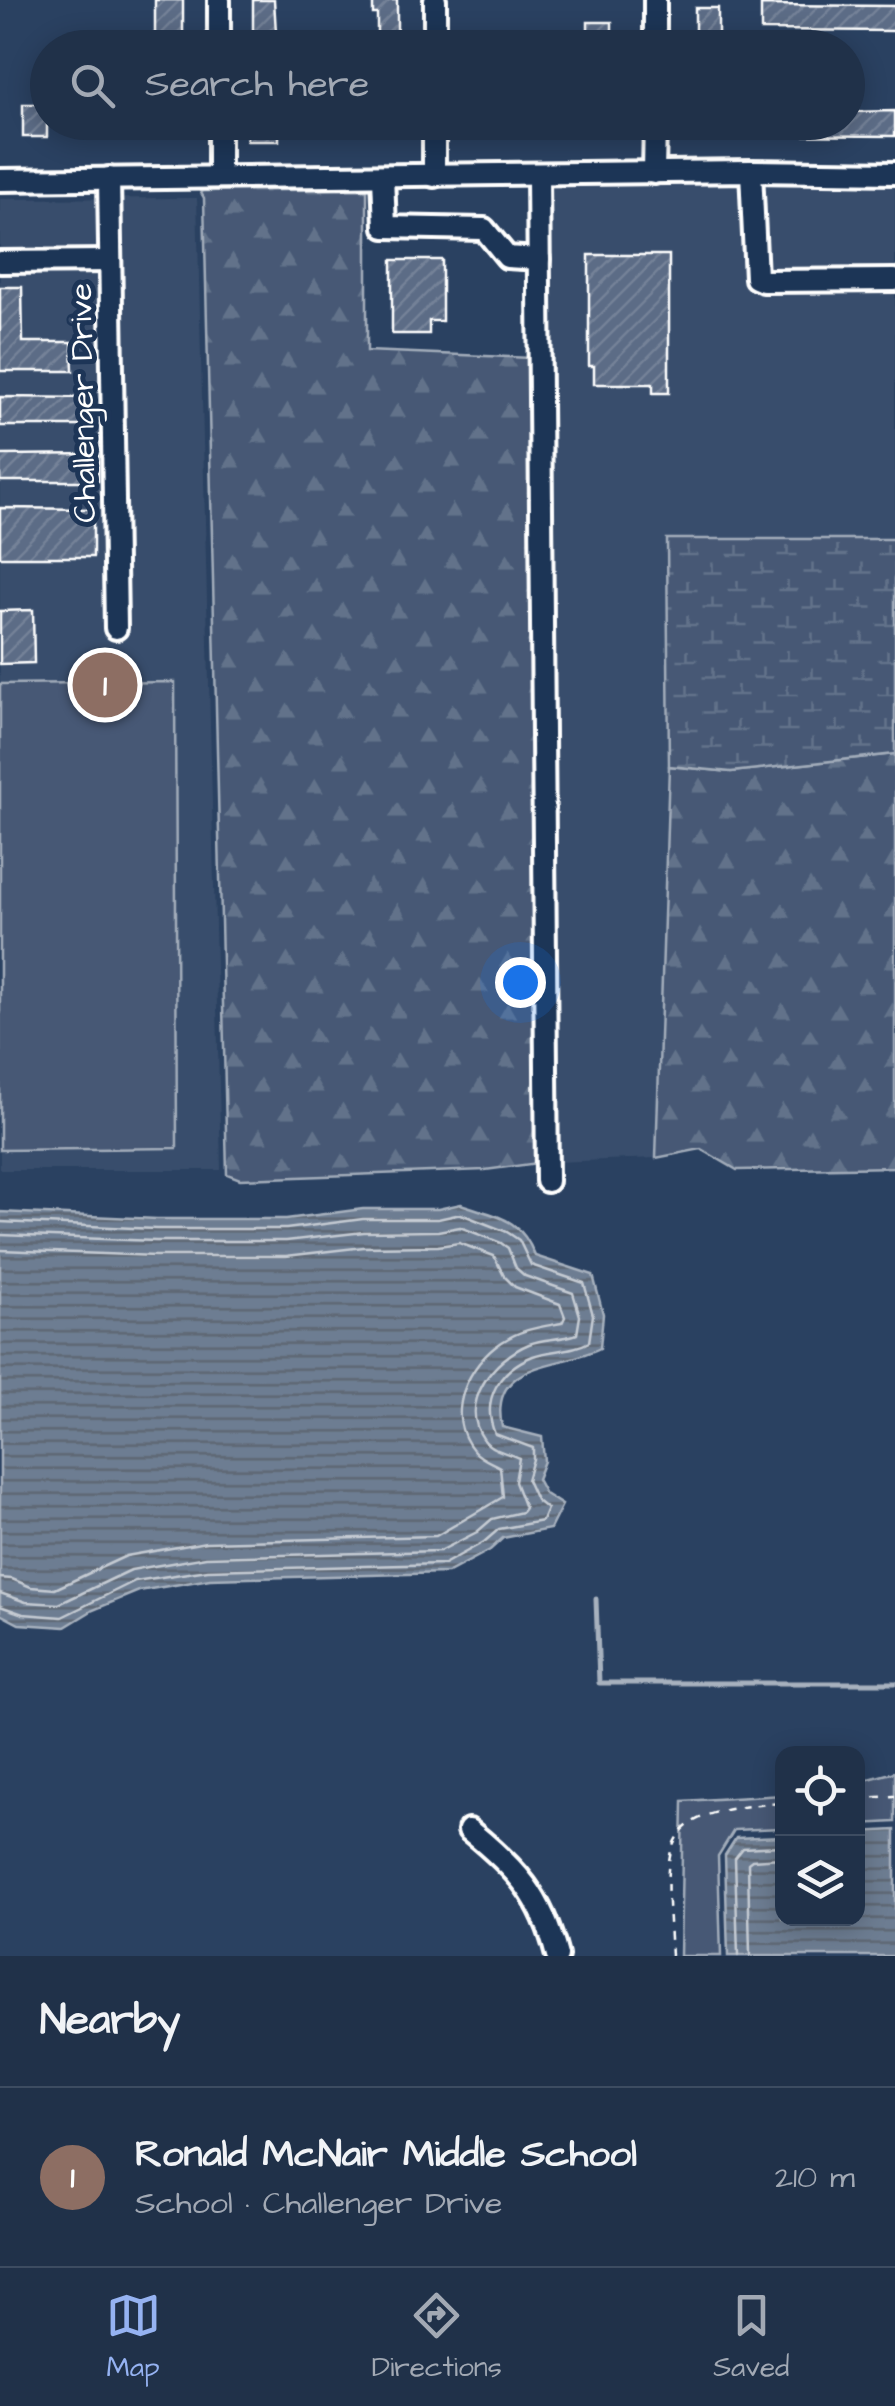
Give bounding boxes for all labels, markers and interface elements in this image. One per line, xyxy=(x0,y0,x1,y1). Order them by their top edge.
search box xyxy=(30,30,865,140)
icon: search xyxy=(65,58,120,113)
text: Search here xyxy=(145,59,369,111)
street label: Challenger Drive xyxy=(59,283,108,523)
pin: 1 xyxy=(72,648,138,722)
your location xyxy=(495,957,546,1008)
map controls xyxy=(775,1746,865,1926)
button: locate xyxy=(775,1746,865,1836)
button: layers xyxy=(775,1836,865,1926)
text: Nearby xyxy=(40,1992,180,2050)
text: Ronald McNair Middle School xyxy=(135,2129,637,2181)
text: 1 xyxy=(70,2155,75,2200)
text: 210 m xyxy=(775,2155,855,2200)
text: School · Challenger Drive xyxy=(135,2181,502,2226)
tab: Map xyxy=(106,2288,161,2387)
tab: Directions xyxy=(372,2288,502,2387)
tab: Saved xyxy=(713,2288,789,2387)

